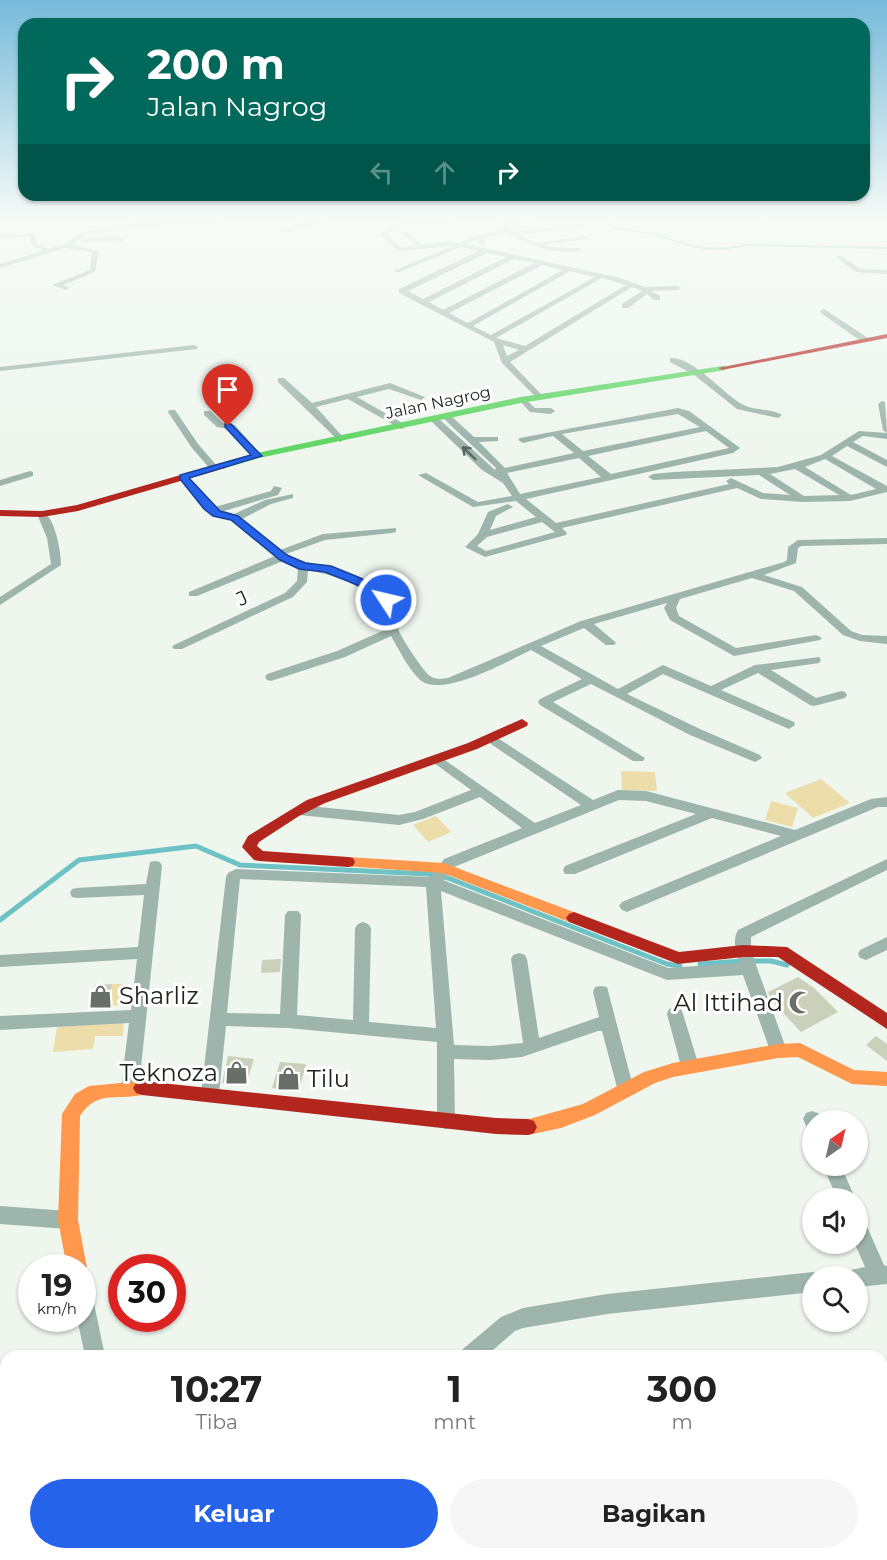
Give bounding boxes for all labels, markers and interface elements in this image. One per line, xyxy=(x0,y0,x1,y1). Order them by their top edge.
text: 200 m xyxy=(147,38,285,90)
icon: right xyxy=(48,42,126,120)
text: Jalan Nagrog xyxy=(147,90,327,123)
icon: left xyxy=(365,156,398,189)
icon: ahead xyxy=(428,156,461,189)
icon: right xyxy=(491,156,524,189)
pin xyxy=(202,364,253,426)
icon: arrive xyxy=(211,373,244,406)
street label: Jalan Nagrog xyxy=(383,382,492,423)
one-way arrow xyxy=(461,445,476,460)
position arrow xyxy=(354,568,418,632)
street label: J xyxy=(231,585,252,611)
place label: Sharliz xyxy=(119,981,199,1010)
shop icon: Sharliz xyxy=(88,983,114,1009)
place label: Al Ittihad xyxy=(674,988,783,1017)
mosque icon: Al Ittihad xyxy=(788,990,814,1016)
place label: Teknoza xyxy=(119,1058,218,1087)
shop icon: Teknoza xyxy=(223,1060,249,1086)
place label: Tilu xyxy=(307,1064,350,1093)
shop icon: Tilu xyxy=(276,1066,302,1092)
north arrow xyxy=(802,1110,868,1176)
map controls xyxy=(802,1110,868,1332)
button: sound xyxy=(802,1188,868,1254)
speed limit sign: 30 xyxy=(108,1254,186,1332)
button: search xyxy=(802,1266,868,1332)
text: 19 xyxy=(42,1267,72,1304)
text: km/h xyxy=(37,1299,77,1318)
text: 10:27 xyxy=(171,1367,262,1411)
text: 1 xyxy=(448,1367,462,1411)
text: 300 xyxy=(647,1367,717,1411)
text: Tiba xyxy=(196,1410,238,1434)
text: mnt xyxy=(433,1410,476,1434)
text: m xyxy=(671,1410,693,1434)
button: Keluar xyxy=(30,1479,438,1548)
button: Bagikan xyxy=(450,1479,858,1548)

